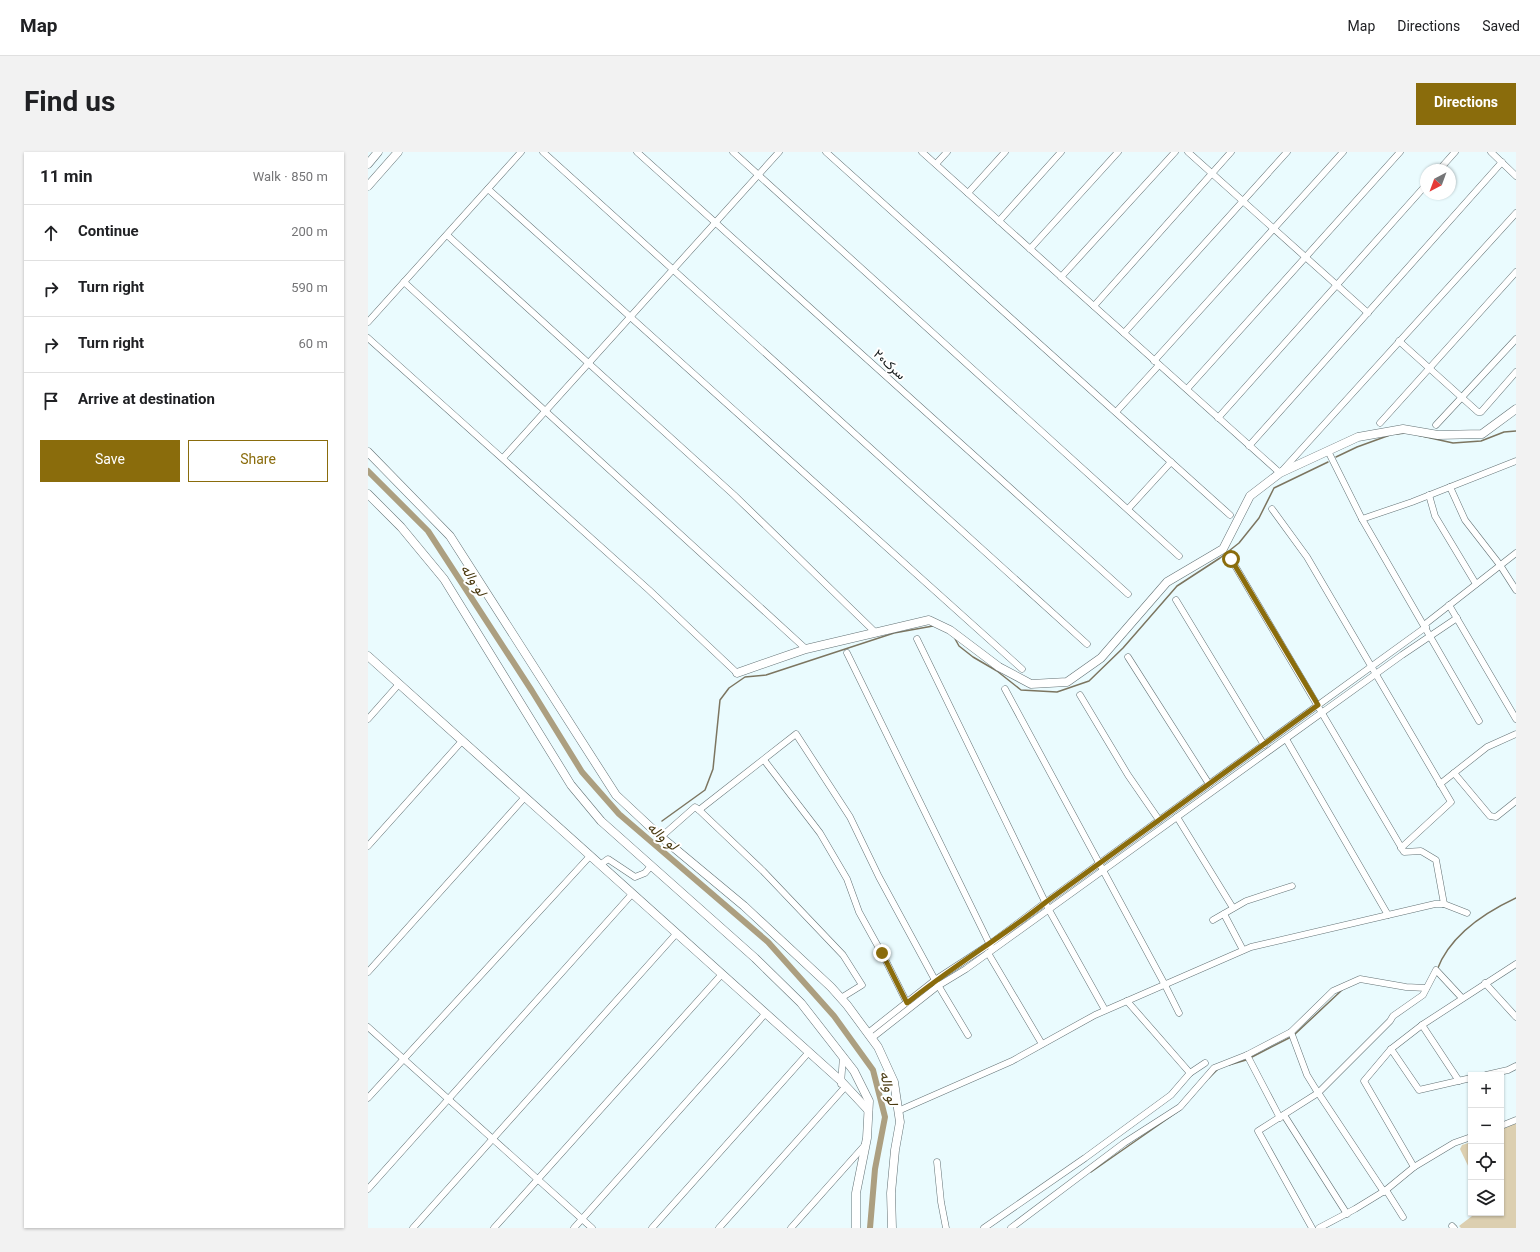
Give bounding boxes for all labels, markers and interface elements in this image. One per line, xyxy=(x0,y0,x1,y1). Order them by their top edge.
text: Map xyxy=(20,13,58,42)
text: Map xyxy=(1348,17,1375,39)
text: Directions xyxy=(1397,17,1460,39)
text: Saved xyxy=(1482,17,1520,39)
text: Find us xyxy=(24,82,115,126)
button: Directions xyxy=(1416,83,1516,125)
north arrow xyxy=(1420,164,1456,200)
text: 11 min xyxy=(40,165,93,191)
text: Walk · 850 m xyxy=(253,168,328,188)
text: Continue xyxy=(78,221,139,244)
icon: ahead xyxy=(40,222,62,244)
text: 200 m xyxy=(291,223,328,243)
text: Turn right xyxy=(78,277,144,300)
icon: right xyxy=(40,278,62,300)
text: 590 m xyxy=(291,279,328,299)
text: Turn right xyxy=(78,333,144,356)
icon: right xyxy=(40,334,62,356)
text: 60 m xyxy=(298,335,328,355)
street label: سرک۲۰ xyxy=(868,345,909,386)
text: Arrive at destination xyxy=(78,389,215,412)
icon: arrive xyxy=(40,390,62,412)
button: Save xyxy=(40,440,180,482)
button: Share xyxy=(188,440,328,482)
route start xyxy=(1222,550,1240,568)
water label: لو واله xyxy=(454,561,492,603)
water label: لو واله xyxy=(641,818,684,859)
route end xyxy=(873,944,891,962)
water label: لو واله xyxy=(872,1069,903,1110)
map controls xyxy=(1468,1072,1504,1216)
button: + xyxy=(1468,1072,1504,1108)
button: − xyxy=(1468,1108,1504,1144)
button: locate xyxy=(1468,1144,1504,1180)
button: layers xyxy=(1468,1180,1504,1216)

